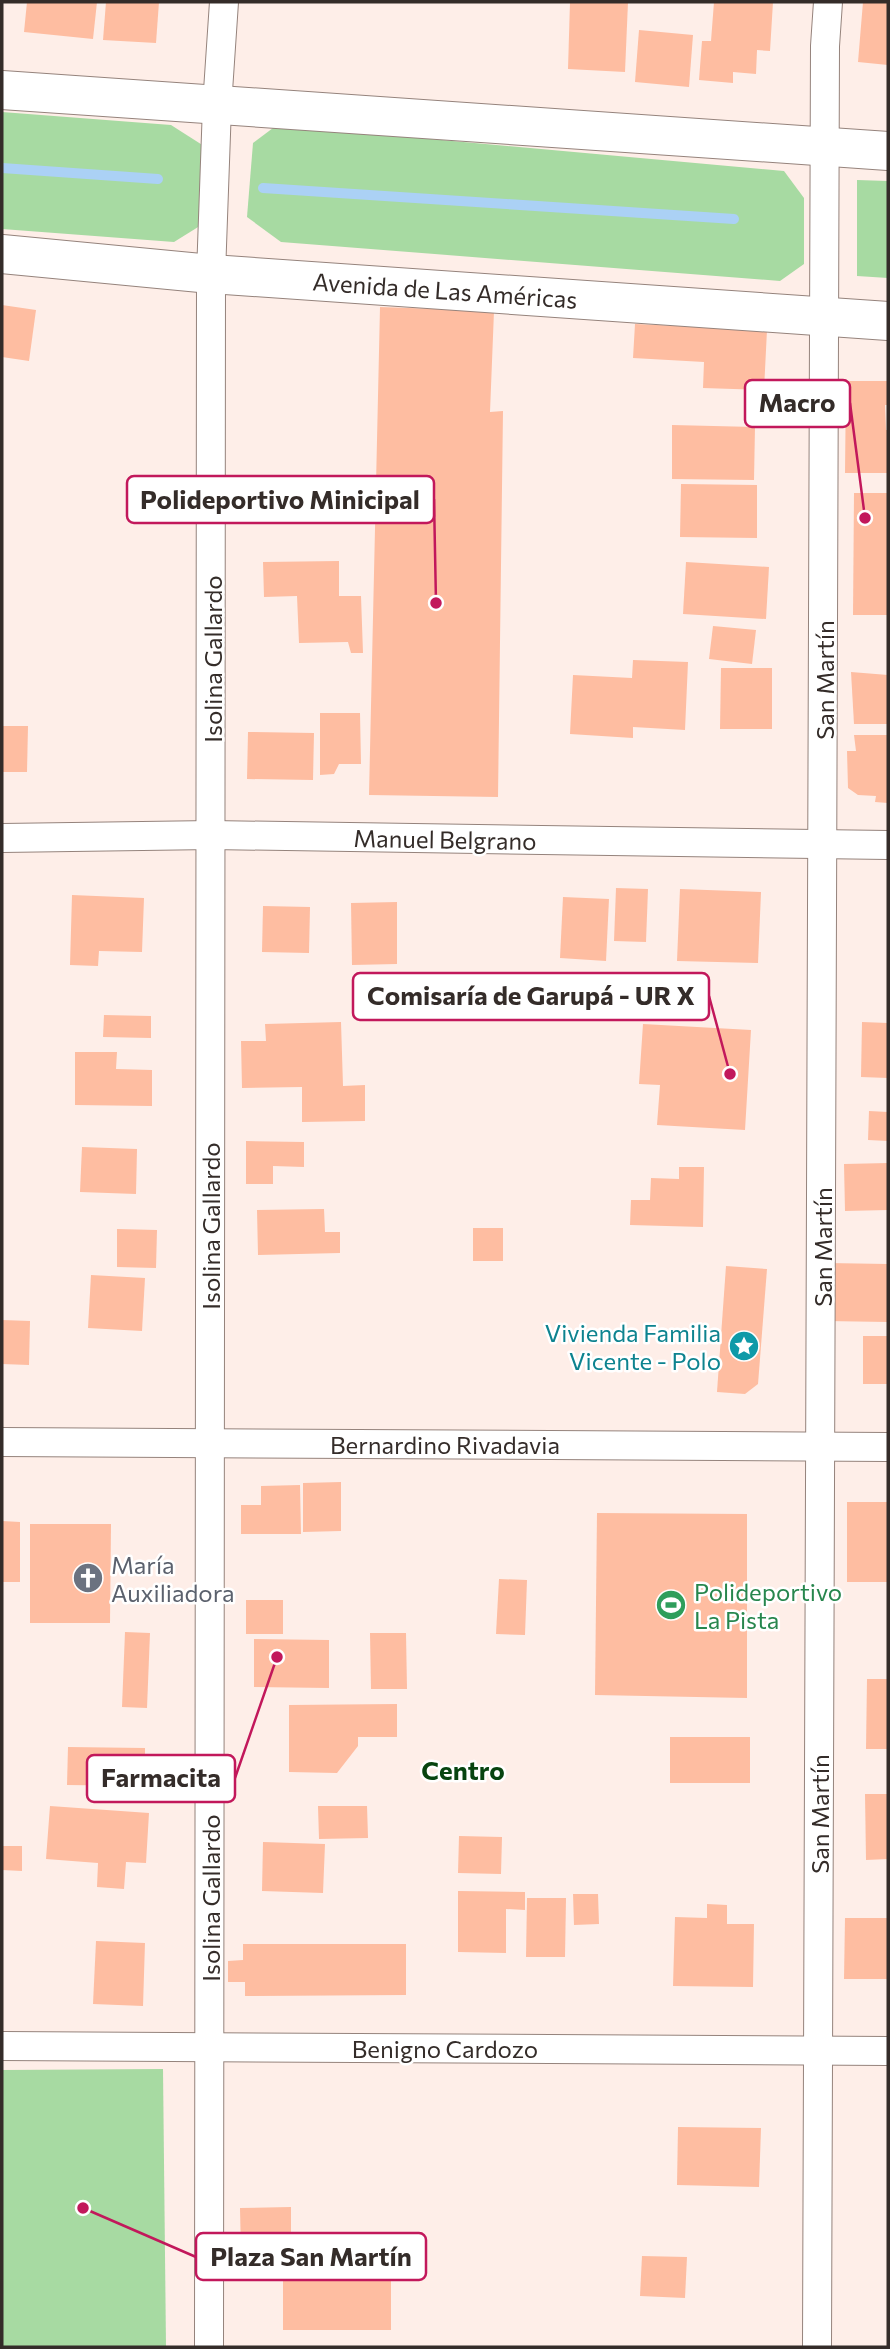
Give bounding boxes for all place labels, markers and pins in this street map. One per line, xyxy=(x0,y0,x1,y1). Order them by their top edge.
callout: Macro xyxy=(745,380,850,427)
callout: Polideportivo Minicipal xyxy=(127,476,434,523)
callout: Comisaría de Garupá - UR X xyxy=(353,973,709,1020)
place label: Vivienda Familia Vicente - Polo xyxy=(545,1318,721,1375)
place icon: Vivienda Familia Vicente - Polo xyxy=(727,1329,761,1363)
place label: María Auxiliadora xyxy=(111,1550,235,1607)
church icon: María Auxiliadora xyxy=(71,1561,105,1595)
place label: Polideportivo La Pista xyxy=(694,1577,842,1634)
sports icon: Polideportivo La Pista xyxy=(654,1588,688,1622)
callout: Farmacita xyxy=(87,1755,235,1802)
callout: Plaza San Martín xyxy=(196,2233,426,2280)

